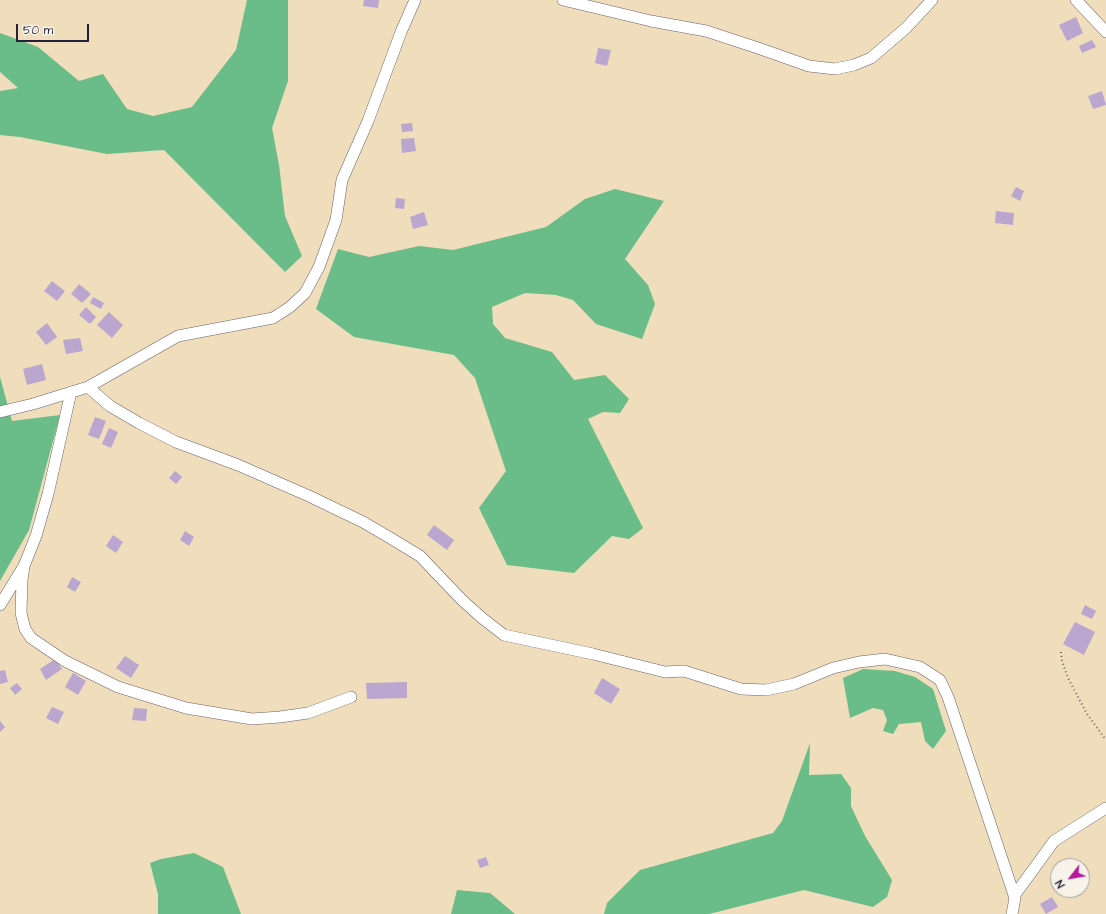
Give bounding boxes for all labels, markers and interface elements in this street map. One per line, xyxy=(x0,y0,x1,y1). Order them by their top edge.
scale bar xyxy=(18,16,91,42)
text: 50 m xyxy=(23,22,53,39)
north arrow xyxy=(1050,858,1090,898)
text: N xyxy=(1052,877,1068,891)

